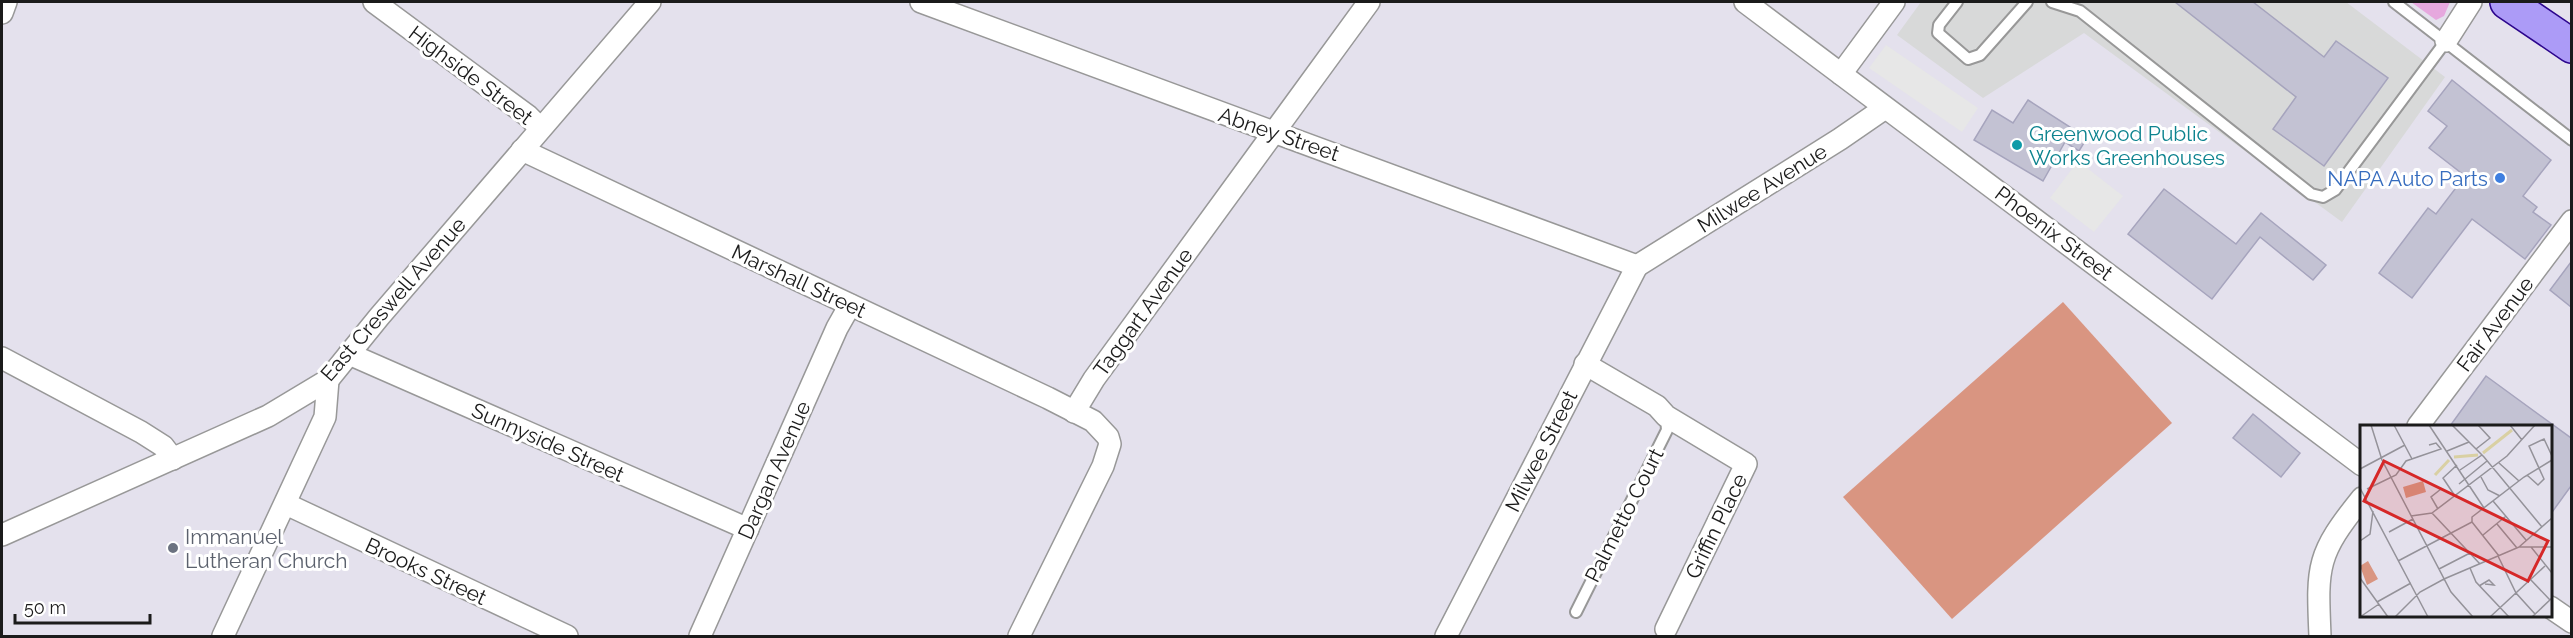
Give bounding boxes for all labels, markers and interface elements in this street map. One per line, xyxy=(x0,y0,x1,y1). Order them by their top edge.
street label: Highside Street xyxy=(404,20,538,130)
street label: Abney Street xyxy=(1215,102,1343,166)
place label: Greenwood Public Works Greenhouses xyxy=(2029,121,2225,170)
street label: Milwee Avenue xyxy=(1693,138,1831,238)
marker: Greenwood Public Works Greenhouses xyxy=(2010,138,2024,152)
place label: NAPA Auto Parts xyxy=(2327,166,2488,191)
marker: NAPA Auto Parts xyxy=(2493,171,2507,185)
street label: Phoenix Street xyxy=(1990,181,2118,285)
street label: East Creswell Avenue xyxy=(315,212,471,386)
street label: Marshall Street xyxy=(728,239,870,323)
street label: Taggart Avenue xyxy=(1088,243,1198,381)
street label: Fair Avenue xyxy=(2451,272,2539,376)
street label: Milwee Street xyxy=(1500,386,1582,516)
street label: Sunnyside Street xyxy=(468,397,628,487)
street label: Dargan Avenue xyxy=(732,397,816,543)
inset map xyxy=(2360,425,2552,617)
street label: Palmetto Court xyxy=(1579,444,1669,586)
street label: Griffin Place xyxy=(1680,469,1752,583)
place label: Immanuel Lutheran Church xyxy=(185,524,348,573)
street label: Brooks Street xyxy=(361,532,491,610)
marker: Immanuel Lutheran Church xyxy=(166,541,180,555)
scale bar xyxy=(15,587,150,625)
text: 50 m xyxy=(24,597,66,618)

